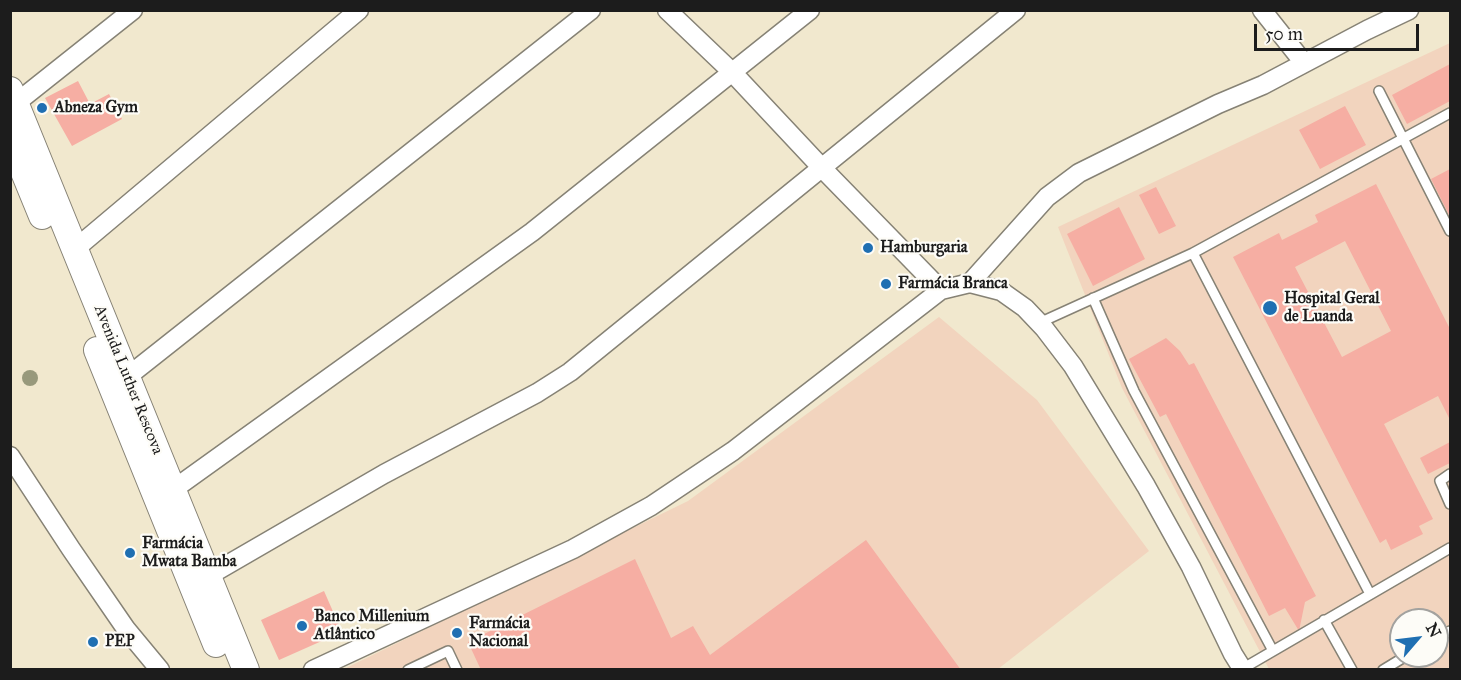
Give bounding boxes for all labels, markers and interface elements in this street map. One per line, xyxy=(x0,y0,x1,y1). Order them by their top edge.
scale bar xyxy=(1257,12,1422,50)
text: 50 m xyxy=(1265,23,1303,45)
place label: Abneza Gym xyxy=(54,98,138,118)
marker: Abneza Gym xyxy=(35,101,49,115)
place label: Hamburgaria xyxy=(880,238,968,258)
marker: Hamburgaria xyxy=(861,241,875,255)
place label: Farmácia Branca xyxy=(898,274,1008,294)
marker: Farmácia Branca xyxy=(879,277,893,291)
place label: Hospital Geral de Luanda xyxy=(1284,289,1380,327)
marker: Hospital Geral de Luanda xyxy=(1261,299,1279,317)
street label: Avenida Luther Rescova xyxy=(89,303,167,457)
place label: Farmácia Mwata Bamba xyxy=(142,534,236,572)
marker: Farmácia Mwata Bamba xyxy=(123,546,137,560)
place label: Banco Millenium Atlântico xyxy=(314,607,429,645)
north arrow xyxy=(1389,608,1449,668)
place label: Farmácia Nacional xyxy=(469,614,530,652)
marker: Banco Millenium Atlântico xyxy=(295,619,309,633)
text: N xyxy=(1422,620,1445,641)
marker: Farmácia Nacional xyxy=(450,626,464,640)
place label: PEP xyxy=(105,632,135,652)
marker: PEP xyxy=(86,635,100,649)

